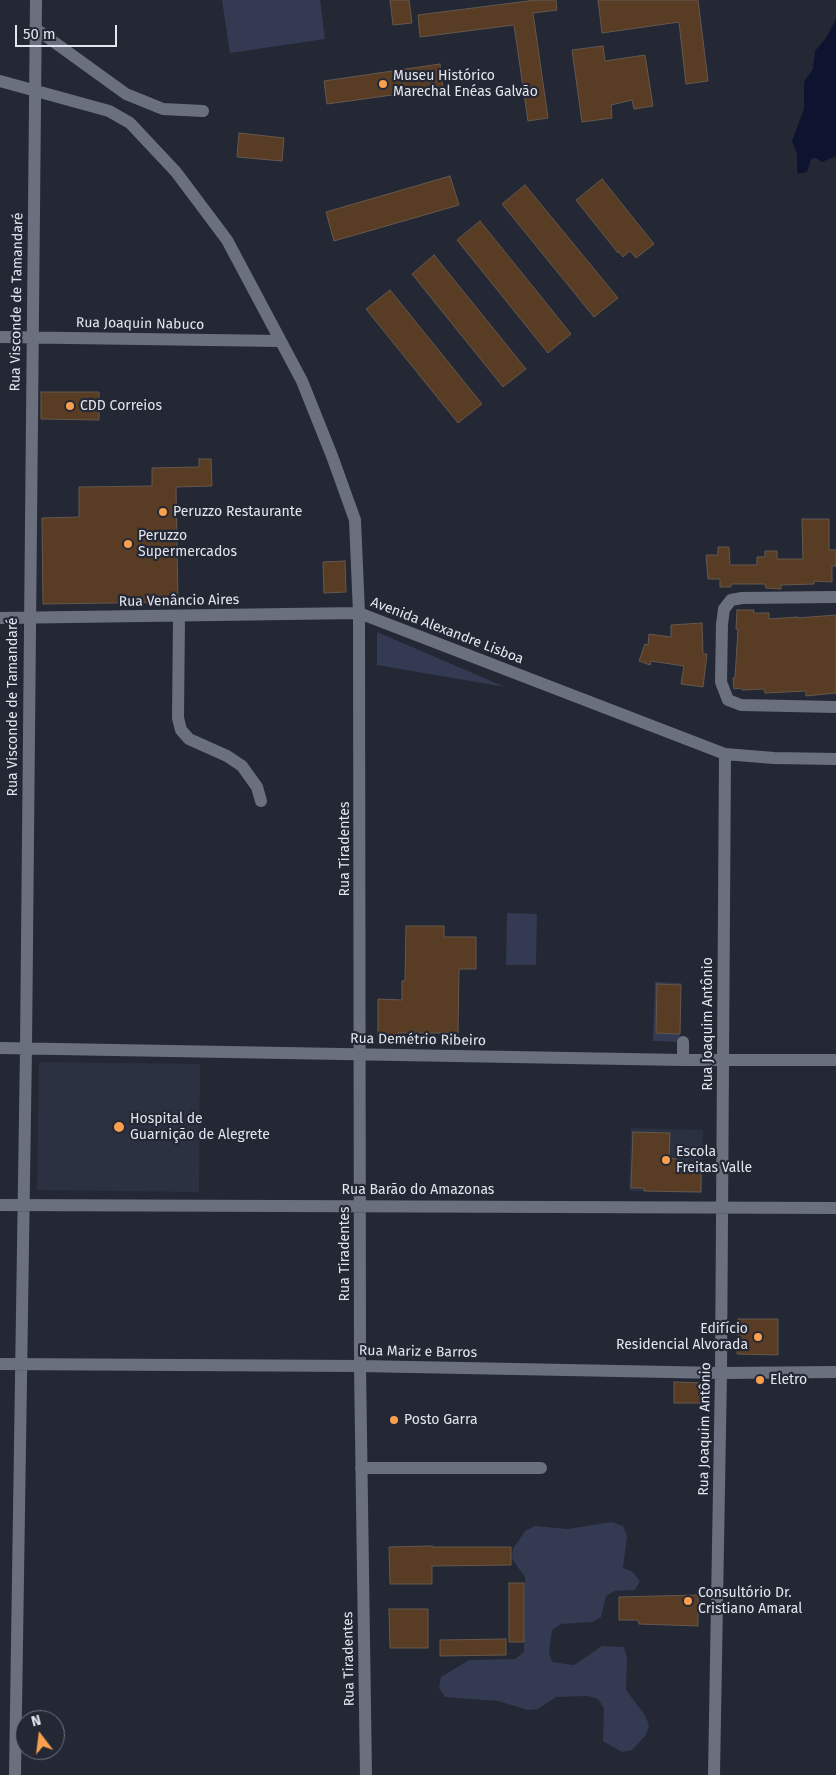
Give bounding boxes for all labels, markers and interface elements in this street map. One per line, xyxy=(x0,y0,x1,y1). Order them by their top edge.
scale bar xyxy=(18,15,120,47)
text: 50 m xyxy=(23,25,56,43)
place label: Museu Histórico Marechal Enéas Galvão xyxy=(393,68,538,100)
marker: Museu Histórico Marechal Enéas Galvão xyxy=(377,78,389,90)
street label: Rua Visconde de Tamandaré xyxy=(7,212,27,392)
street label: Rua Joaquin Nabuco xyxy=(76,314,204,334)
place label: CDD Correios xyxy=(80,398,162,414)
marker: CDD Correios xyxy=(64,400,76,412)
place label: Peruzzo Restaurante xyxy=(173,504,302,520)
marker: Peruzzo Restaurante xyxy=(157,506,169,518)
place label: Peruzzo Supermercados xyxy=(138,528,237,560)
marker: Peruzzo Supermercados xyxy=(122,538,134,550)
street label: Rua Venâncio Aires xyxy=(119,592,239,610)
street label: Avenida Alexandre Lisboa xyxy=(368,594,526,668)
street label: Rua Visconde de Tamandaré xyxy=(5,617,21,797)
street label: Rua Tiradentes xyxy=(337,802,353,896)
street label: Rua Joaquim Antônio xyxy=(700,957,716,1091)
street label: Rua Demétrio Ribeiro xyxy=(350,1030,486,1050)
place label: Hospital de Guarnição de Alegrete xyxy=(130,1111,270,1144)
marker: Hospital de Guarnição de Alegrete xyxy=(112,1120,126,1134)
place label: Escola Freitas Valle xyxy=(676,1144,752,1176)
marker: Escola Freitas Valle xyxy=(660,1154,672,1166)
street label: Rua Barão do Amazonas xyxy=(342,1182,494,1198)
street label: Rua Tiradentes xyxy=(337,1207,353,1301)
place label: Edifício Residencial Alvorada xyxy=(616,1321,748,1354)
marker: Edifício Residencial Alvorada xyxy=(752,1331,764,1343)
street label: Rua Mariz e Barros xyxy=(359,1343,477,1361)
street label: Rua Joaquim Antônio xyxy=(695,1362,715,1496)
place label: Eletro xyxy=(770,1372,807,1388)
marker: Eletro xyxy=(754,1374,766,1386)
place label: Posto Garra xyxy=(404,1412,478,1428)
marker: Posto Garra xyxy=(388,1414,400,1426)
place label: Consultório Dr. Cristiano Amaral xyxy=(698,1585,802,1618)
marker: Consultório Dr. Cristiano Amaral xyxy=(682,1595,694,1607)
street label: Rua Tiradentes xyxy=(340,1611,358,1707)
north arrow xyxy=(15,1710,65,1760)
text: N xyxy=(30,1712,43,1730)

